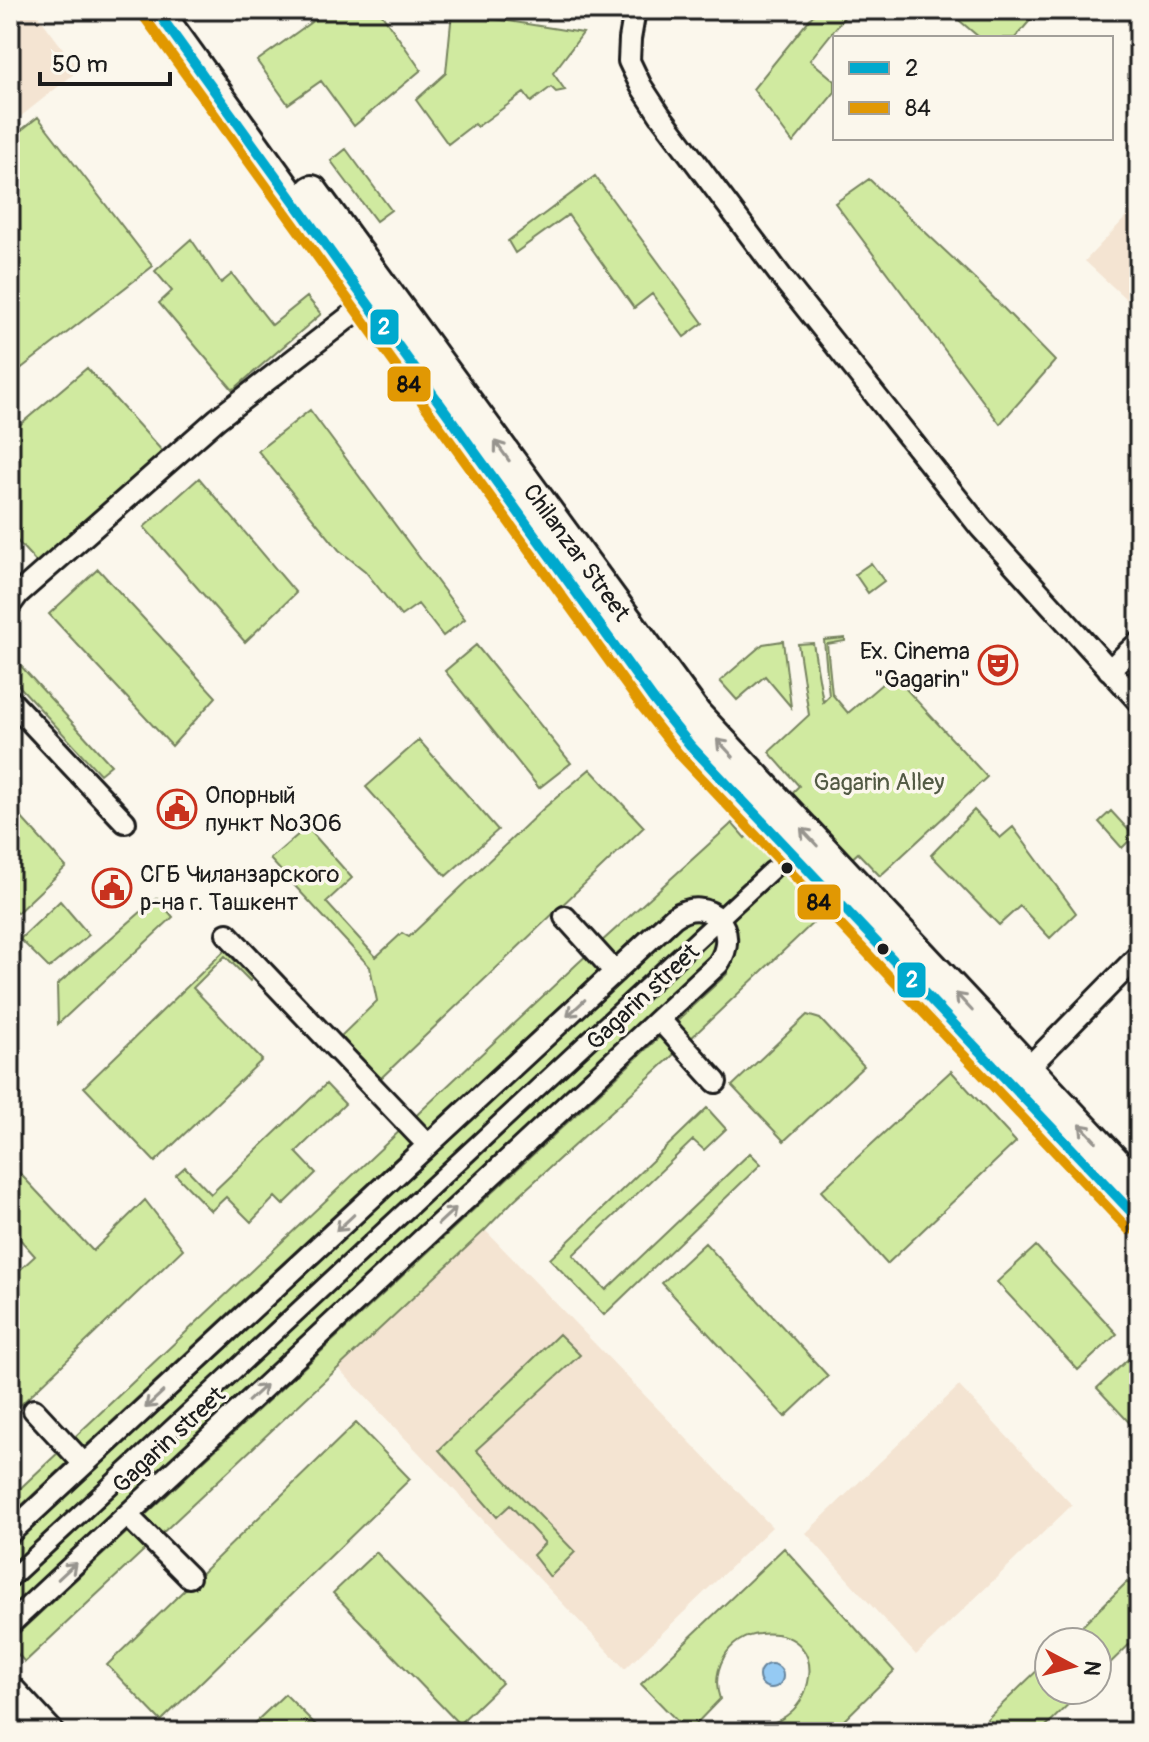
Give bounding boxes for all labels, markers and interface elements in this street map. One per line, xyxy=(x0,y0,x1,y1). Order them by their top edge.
scale bar xyxy=(40,36,170,86)
legend xyxy=(833,36,1113,140)
text: 50 m xyxy=(52,50,108,79)
text: 2 xyxy=(905,54,918,83)
text: 84 xyxy=(905,94,931,123)
line badge: 2 xyxy=(369,308,400,346)
text: 2 xyxy=(378,313,390,341)
line badge: 84 xyxy=(386,365,432,403)
text: 84 xyxy=(397,371,421,399)
one-way arrow xyxy=(494,441,511,462)
street label: Chilanzar Street xyxy=(517,478,637,627)
place label: Ex. Cinema "Gagarin" xyxy=(860,637,970,694)
theatre icon: Ex. Cinema "Gagarin" xyxy=(977,644,1019,686)
one-way arrow xyxy=(717,739,735,759)
park label: Gagarin Alley xyxy=(814,768,944,797)
place label: Опорный пункт №306 xyxy=(205,781,342,838)
public building icon: Опорный пункт №306 xyxy=(156,788,198,830)
one-way arrow xyxy=(800,828,818,848)
place label: СГБ Чиланзарского р-на г. Ташкент xyxy=(140,860,339,917)
unlabelled marker xyxy=(779,860,795,876)
public building icon: СГБ Чиланзарского р-на г. Ташкент xyxy=(91,867,133,909)
line badge: 84 xyxy=(796,883,842,921)
text: 84 xyxy=(807,889,831,917)
street label: Gagarin street xyxy=(581,937,706,1057)
unlabelled marker xyxy=(875,941,891,957)
line badge: 2 xyxy=(896,961,927,999)
text: 2 xyxy=(906,966,918,994)
one-way arrow xyxy=(954,992,973,1012)
one-way arrow xyxy=(566,998,586,1017)
one-way arrow xyxy=(1079,1124,1097,1144)
one-way arrow xyxy=(437,1207,457,1226)
one-way arrow xyxy=(335,1213,355,1231)
street label: Gagarin street xyxy=(107,1380,232,1500)
one-way arrow xyxy=(247,1384,267,1403)
one-way arrow xyxy=(144,1390,164,1409)
one-way arrow xyxy=(57,1561,77,1580)
north arrow xyxy=(1033,1626,1113,1706)
text: N xyxy=(1077,1659,1107,1678)

